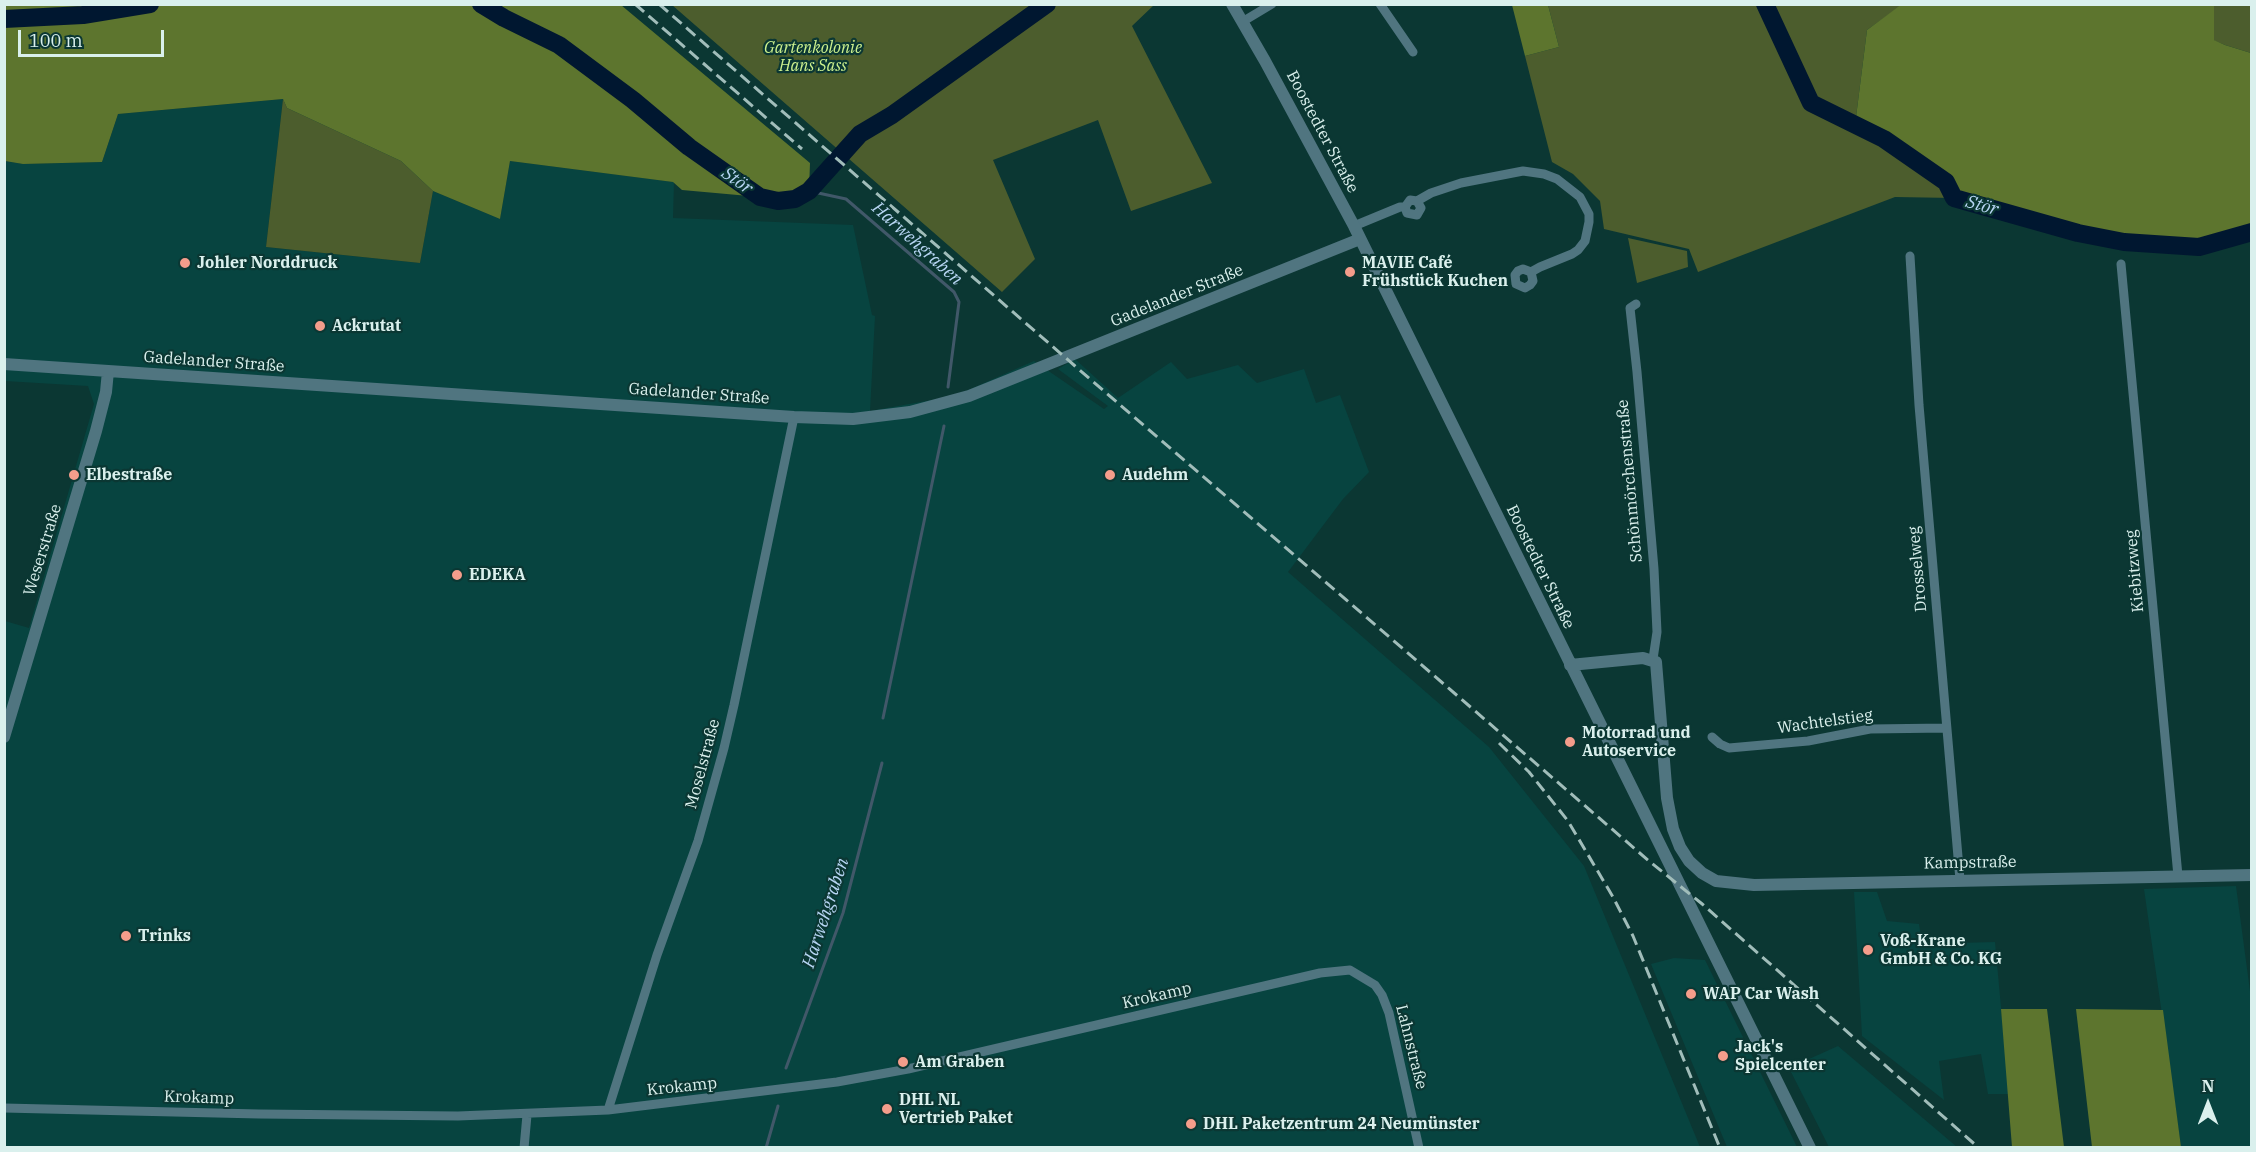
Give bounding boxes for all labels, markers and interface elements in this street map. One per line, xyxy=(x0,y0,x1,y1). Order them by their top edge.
scale bar xyxy=(21,18,166,56)
text: 100 m xyxy=(29,29,83,52)
park label: Gartenkolonie Hans Sass xyxy=(764,38,862,76)
street label: Boostedter Straße xyxy=(1282,68,1362,196)
water label: Stör xyxy=(717,163,757,199)
water label: Stör xyxy=(1963,191,2001,221)
water label: Harwehgraben xyxy=(867,198,967,290)
place label: Johler Norddruck xyxy=(197,253,337,273)
place label: MAVIE Café Frühstück Kuchen xyxy=(1362,253,1508,291)
marker: Johler Norddruck xyxy=(178,256,192,270)
street label: Gadelander Straße xyxy=(1108,261,1246,331)
marker: MAVIE Café Frühstück Kuchen xyxy=(1343,265,1357,279)
place label: Ackrutat xyxy=(332,316,401,336)
marker: Ackrutat xyxy=(313,319,327,333)
street label: Gadelander Straße xyxy=(143,347,285,377)
street label: Gadelander Straße xyxy=(628,379,770,409)
street label: Schönmörchenstraße xyxy=(1613,399,1647,563)
place label: Elbestraße xyxy=(86,465,172,485)
place label: Audehm xyxy=(1122,465,1188,485)
marker: Elbestraße xyxy=(67,468,81,482)
marker: Audehm xyxy=(1103,468,1117,482)
street label: Weserstraße xyxy=(20,502,66,598)
street label: Boostedter Straße xyxy=(1502,502,1578,632)
street label: Drosselweg xyxy=(1905,525,1931,613)
street label: Kiebitzweg xyxy=(2122,529,2148,613)
place label: EDEKA xyxy=(469,565,526,585)
marker: EDEKA xyxy=(450,568,464,582)
street label: Wachtelstieg xyxy=(1776,706,1874,738)
street label: Moselstraße xyxy=(682,717,724,811)
place label: Motorrad und Autoservice xyxy=(1582,723,1691,761)
marker: Motorrad und Autoservice xyxy=(1563,735,1577,749)
street label: Kampstraße xyxy=(1923,853,2017,873)
water label: Harwehgraben xyxy=(798,855,854,971)
place label: Trinks xyxy=(138,926,191,946)
marker: Trinks xyxy=(119,929,133,943)
place label: Voß-Krane GmbH & Co. KG xyxy=(1880,931,2002,969)
marker: Voß-Krane GmbH & Co. KG xyxy=(1861,943,1875,957)
street label: Krokamp xyxy=(1121,979,1193,1013)
place label: WAP Car Wash xyxy=(1703,984,1819,1004)
marker: WAP Car Wash xyxy=(1684,987,1698,1001)
street label: Lahnstraße xyxy=(1391,1003,1431,1091)
place label: Jack's Spielcenter xyxy=(1735,1037,1826,1075)
marker: Jack's Spielcenter xyxy=(1716,1049,1730,1063)
place label: Am Graben xyxy=(915,1052,1005,1072)
marker: Am Graben xyxy=(896,1055,910,1069)
street label: Krokamp xyxy=(646,1074,718,1100)
north arrow xyxy=(2178,1074,2238,1134)
text: N xyxy=(2202,1076,2214,1096)
street label: Krokamp xyxy=(163,1087,235,1109)
place label: DHL NL Vertrieb Paket xyxy=(899,1090,1013,1128)
marker: DHL NL Vertrieb Paket xyxy=(880,1102,894,1116)
place label: DHL Paketzentrum 24 Neumünster xyxy=(1203,1114,1480,1134)
marker: DHL Paketzentrum 24 Neumünster xyxy=(1184,1117,1198,1131)

